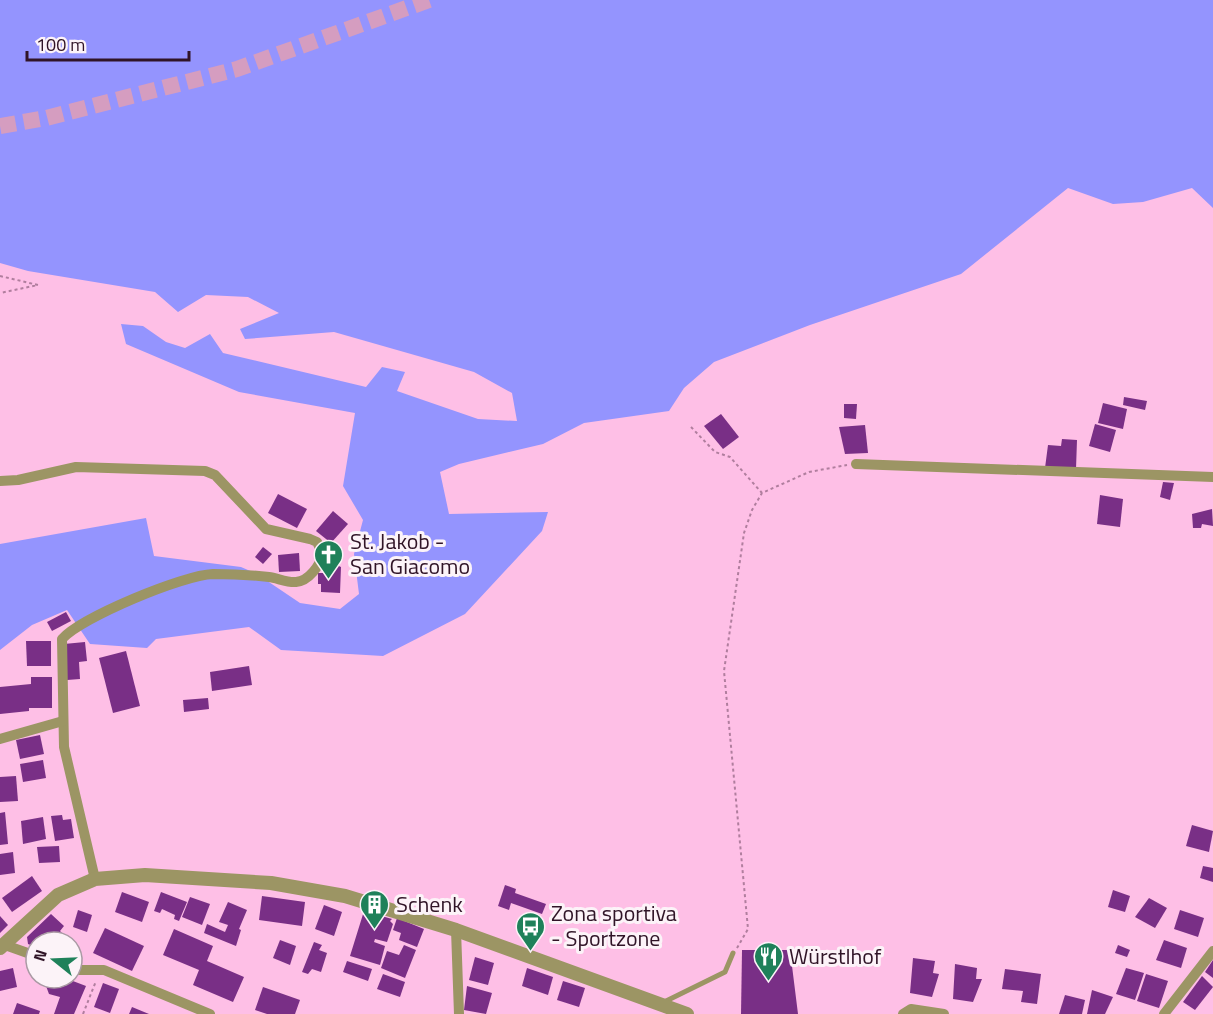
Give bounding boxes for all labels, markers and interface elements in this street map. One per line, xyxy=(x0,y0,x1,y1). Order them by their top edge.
scale bar xyxy=(27,24,189,62)
text: 100 m xyxy=(36,31,85,58)
place label: St. Jakob - San Giacomo xyxy=(350,524,470,583)
church icon: St. Jakob - San Giacomo xyxy=(313,538,345,580)
place label: Schenk xyxy=(396,887,463,921)
building icon: Schenk xyxy=(359,888,391,930)
place label: Zona sportiva - Sportzone xyxy=(551,896,677,955)
bus stop icon: Zona sportiva - Sportzone xyxy=(514,910,546,952)
north arrow xyxy=(24,930,84,990)
place label: Würstlhof xyxy=(789,939,882,973)
restaurant icon: Würstlhof xyxy=(752,940,784,982)
text: N xyxy=(27,946,53,964)

